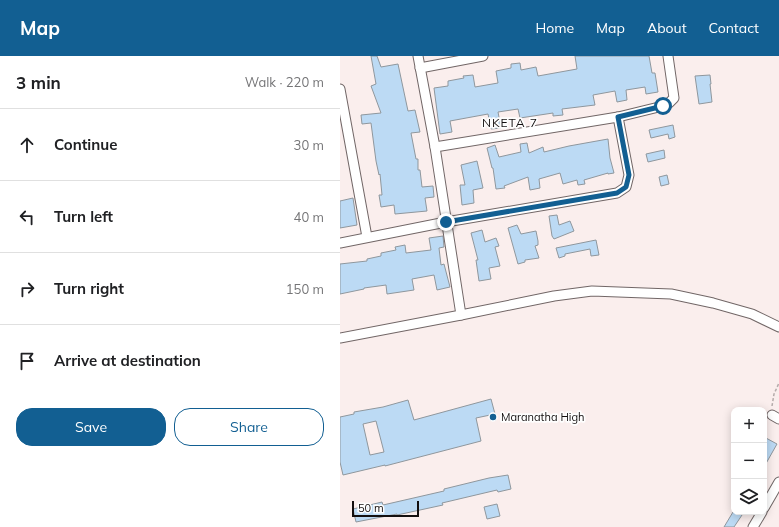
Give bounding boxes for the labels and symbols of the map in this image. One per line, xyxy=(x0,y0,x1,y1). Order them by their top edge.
route start xyxy=(654,97,672,115)
district label: NKETA 7 xyxy=(482,115,538,130)
route end xyxy=(437,213,455,231)
place label: Maranatha High xyxy=(501,410,585,424)
marker: Maranatha High xyxy=(488,412,498,422)
scale bar xyxy=(352,499,419,518)

